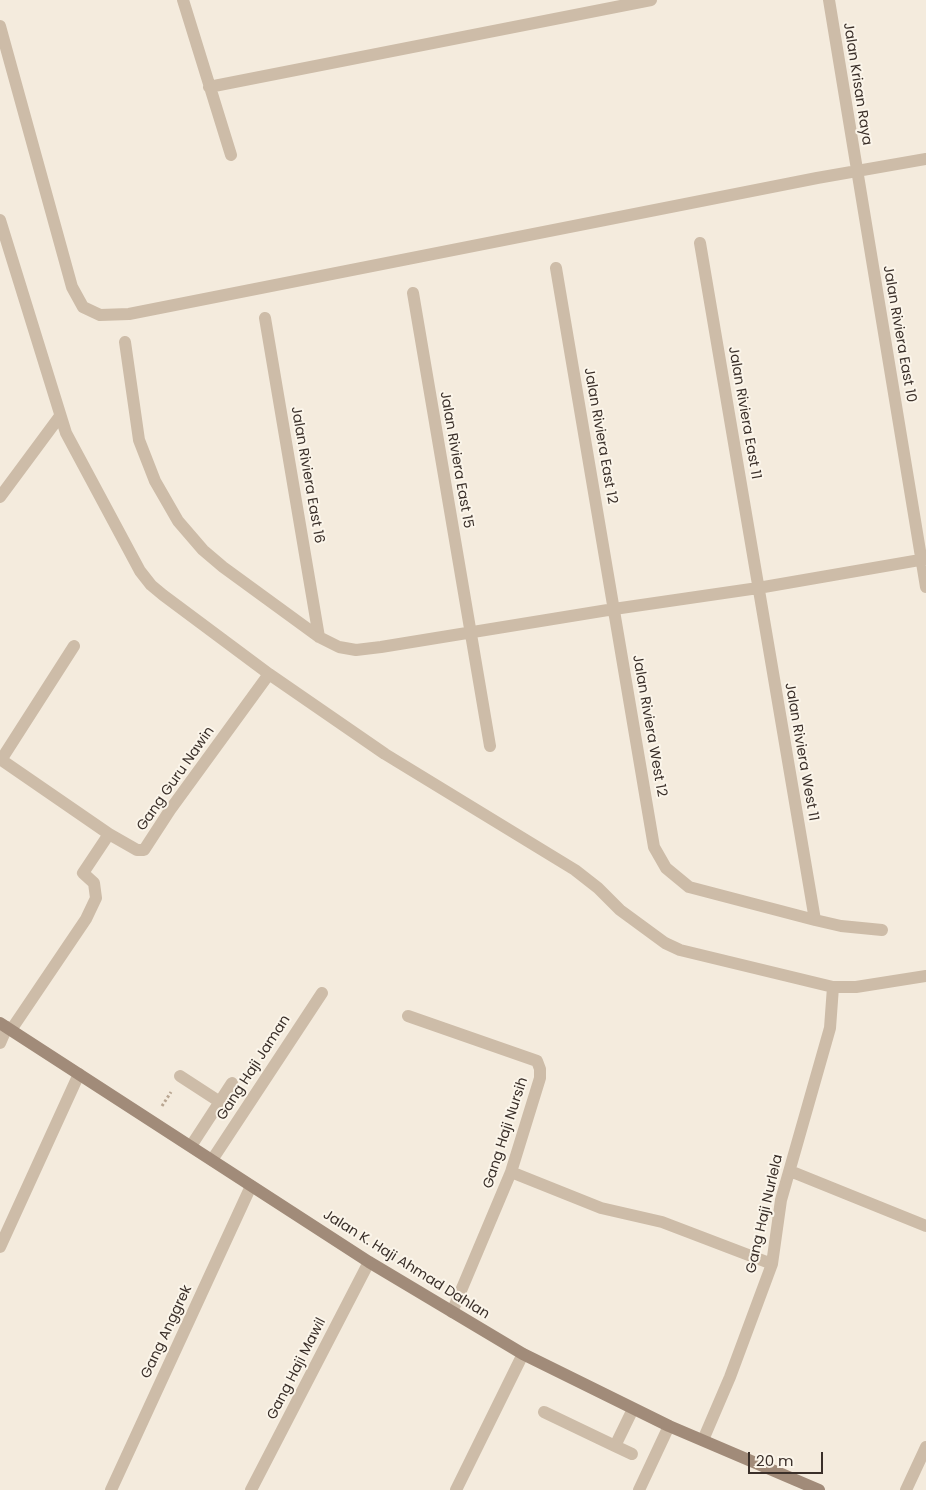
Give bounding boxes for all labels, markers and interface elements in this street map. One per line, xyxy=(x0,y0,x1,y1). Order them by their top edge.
street label: Jalan Krisan Raya xyxy=(839,21,875,147)
street label: Jalan Riviera East 10 xyxy=(879,264,919,404)
street label: Jalan Riviera East 11 xyxy=(724,345,764,481)
street label: Jalan Riviera East 12 xyxy=(580,367,620,505)
street label: Jalan Riviera East 15 xyxy=(436,390,476,530)
street label: Jalan Riviera East 16 xyxy=(287,405,327,545)
street label: Jalan Riviera West 12 xyxy=(628,654,670,798)
street label: Jalan Riviera West 11 xyxy=(781,681,821,823)
street label: Gang Guru Nawin xyxy=(134,724,218,834)
street label: Gang Haji Jaman xyxy=(214,1012,294,1124)
street label: Gang Haji Nursih xyxy=(480,1075,532,1191)
street label: Gang Haji Nurlela xyxy=(743,1153,787,1275)
street label: Jalan K. Haji Ahmad Dahlan xyxy=(320,1207,492,1323)
street label: Gang Anggrek xyxy=(138,1283,196,1381)
street label: Gang Haji Mawil xyxy=(264,1315,330,1423)
scale bar xyxy=(751,1442,826,1474)
text: 20 m xyxy=(756,1450,794,1471)

